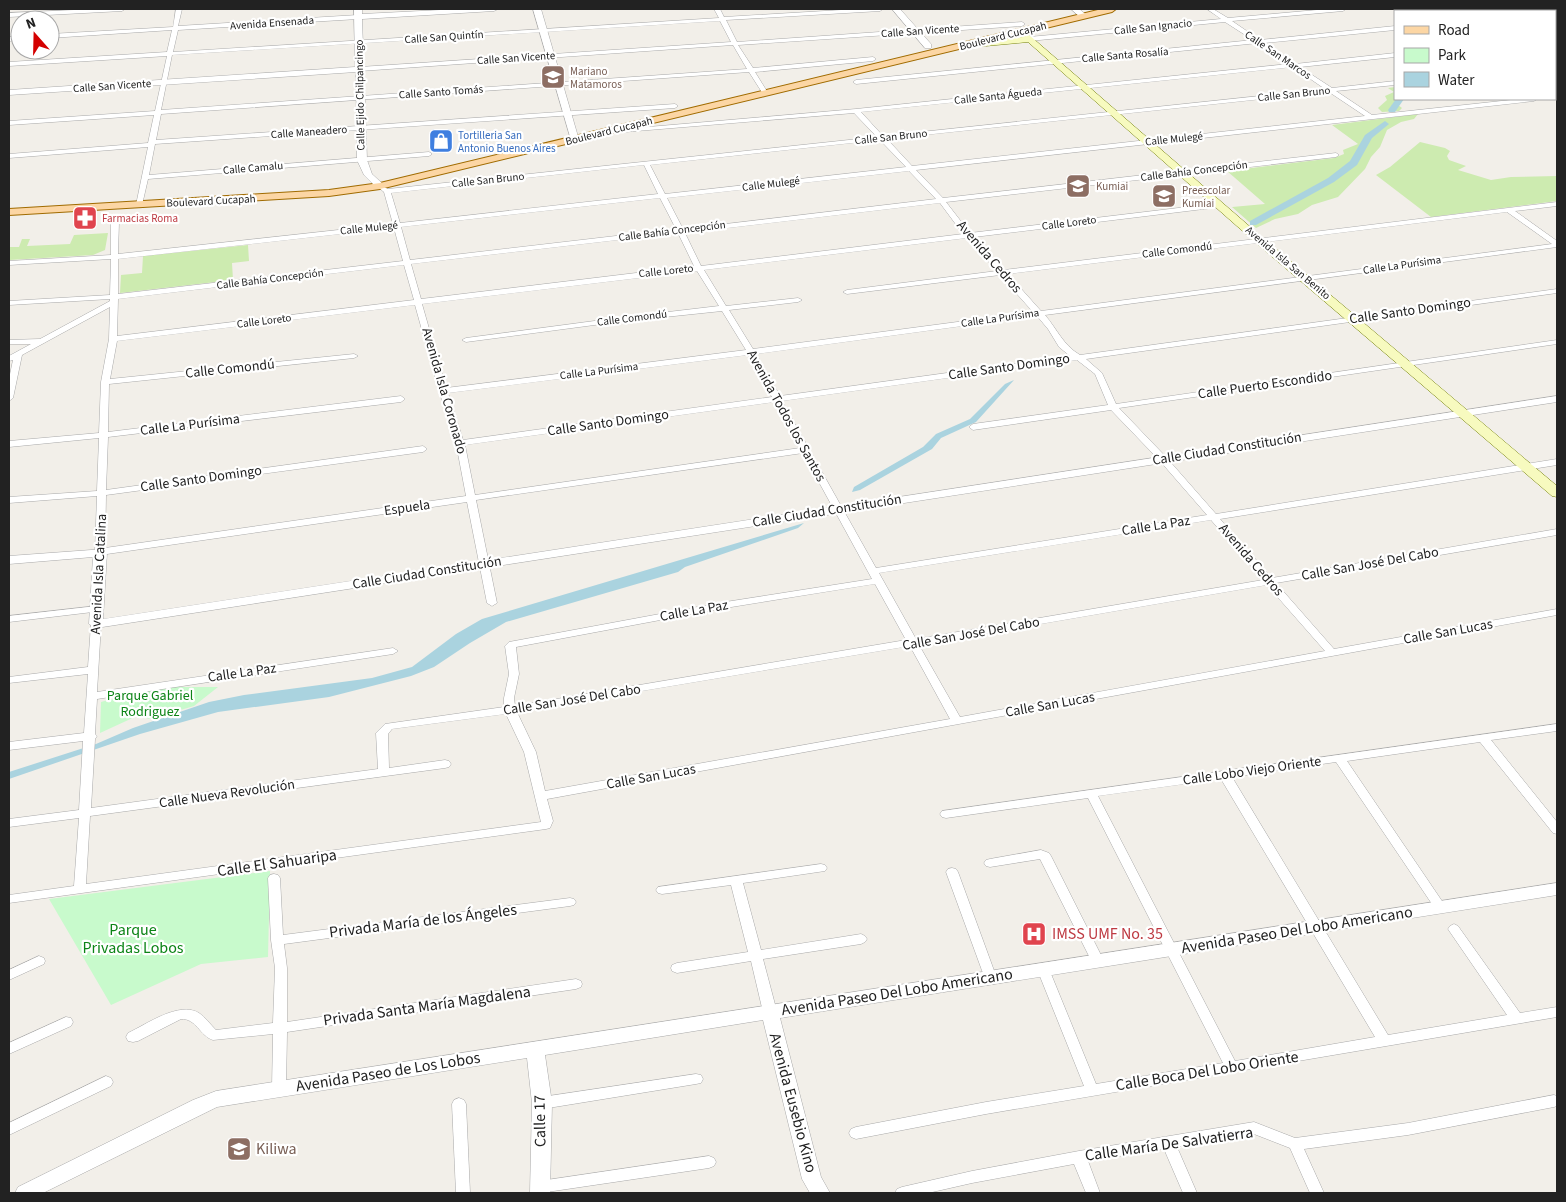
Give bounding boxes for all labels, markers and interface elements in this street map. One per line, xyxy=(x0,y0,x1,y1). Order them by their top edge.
north arrow xyxy=(10,10,60,60)
legend xyxy=(1394,10,1556,100)
text: N xyxy=(23,13,39,35)
street label: Avenida Ensenada xyxy=(230,13,314,33)
street label: Calle San Ignacio xyxy=(1113,15,1193,39)
street label: Boulevard Cucapah xyxy=(958,18,1048,54)
text: Road xyxy=(1438,20,1470,41)
street label: Calle San Vicente xyxy=(880,21,960,41)
street label: Calle San Quintín xyxy=(404,27,484,47)
street label: Calle San Marcos xyxy=(1242,27,1315,83)
street label: Calle Ejido Chilpancingo xyxy=(352,39,368,151)
street label: Calle Santa Rosalía xyxy=(1081,44,1169,66)
text: Park xyxy=(1438,45,1467,66)
street label: Calle San Vicente xyxy=(476,48,556,68)
school or university icon: Mariano Matamoros xyxy=(540,64,566,90)
place label: Mariano Matamoros xyxy=(570,64,622,92)
text: Water xyxy=(1438,70,1475,91)
street label: Calle San Vicente xyxy=(72,76,152,96)
street label: Calle Santo Tomás xyxy=(398,82,484,102)
street label: Calle San Bruno xyxy=(1257,83,1331,105)
street label: Calle Santa Águeda xyxy=(953,84,1043,108)
street label: Boulevard Cucapah xyxy=(564,113,654,149)
street label: Calle Maneadero xyxy=(270,122,348,142)
street label: Calle San Bruno xyxy=(854,126,928,148)
shop icon: Tortilleria San Antonio Buenos Aires xyxy=(428,128,454,154)
place label: Tortilleria San Antonio Buenos Aires xyxy=(458,128,556,156)
street label: Calle Mulegé xyxy=(1144,128,1204,149)
street label: Calle Bahía Concepción xyxy=(1140,157,1248,185)
street label: Calle Camalu xyxy=(222,158,284,178)
street label: Calle San Bruno xyxy=(451,169,525,191)
street label: Calle Mulegé xyxy=(741,173,801,195)
school or university icon: Kumiai xyxy=(1065,173,1091,199)
place label: Kumiai xyxy=(1096,179,1128,194)
school or university icon: Preescolar Kumiai xyxy=(1151,183,1177,209)
place label: Preescolar Kumiai xyxy=(1182,183,1231,211)
street label: Boulevard Cucapah xyxy=(166,191,256,211)
pharmacy icon: Farmacias Roma xyxy=(72,205,98,231)
place label: Farmacias Roma xyxy=(102,211,178,226)
street label: Calle Loreto xyxy=(1041,212,1097,234)
street label: Avenida Cedros xyxy=(952,216,1026,298)
street label: Calle Mulegé xyxy=(339,217,399,238)
street label: Calle Bahía Concepción xyxy=(618,217,726,245)
street label: Avenida Isla San Benito xyxy=(1242,223,1334,303)
street label: Calle Comondú xyxy=(1141,238,1213,262)
street label: Calle La Purísima xyxy=(1362,252,1442,278)
street label: Calle Loreto xyxy=(638,261,694,281)
street label: Calle Bahía Concepción xyxy=(216,265,324,293)
street label: Calle Santo Domingo xyxy=(1348,293,1472,329)
street label: Calle La Purísima xyxy=(960,305,1040,331)
street label: Calle Comondú xyxy=(596,306,668,330)
street label: Calle Loreto xyxy=(236,310,292,332)
street label: Avenida Isla Coronado xyxy=(416,325,472,457)
street label: Avenida Todos los Santos xyxy=(741,347,831,486)
street label: Calle Santo Domingo xyxy=(947,349,1071,385)
street label: Calle Comondú xyxy=(184,354,276,384)
street label: Calle La Purísima xyxy=(559,359,639,383)
street label: Calle Puerto Escondido xyxy=(1197,366,1333,404)
street label: Calle Santo Domingo xyxy=(546,405,670,441)
street label: Calle La Purísima xyxy=(139,409,241,441)
street label: Calle Ciudad Constitución xyxy=(1151,427,1303,471)
street label: Calle Santo Domingo xyxy=(139,461,263,497)
street label: Calle Ciudad Constitución xyxy=(751,489,903,533)
street label: Espuela xyxy=(383,495,431,521)
street label: Calle La Paz xyxy=(1120,511,1192,541)
street label: Avenida Isla Catalina xyxy=(86,513,112,635)
street label: Avenida Cedros xyxy=(1214,519,1288,601)
street label: Calle San José Del Cabo xyxy=(1300,542,1440,586)
street label: Calle Ciudad Constitución xyxy=(351,551,503,595)
street label: Calle La Paz xyxy=(658,595,730,627)
street label: Calle San José Del Cabo xyxy=(901,612,1041,656)
street label: Calle San Lucas xyxy=(1402,614,1494,650)
street label: Calle La Paz xyxy=(206,658,278,688)
street label: Calle San José Del Cabo xyxy=(502,679,642,721)
park label: Parque Gabriel Rodriguez xyxy=(107,686,194,722)
street label: Calle San Lucas xyxy=(1004,687,1096,723)
street label: Calle Lobo Viejo Oriente xyxy=(1182,751,1322,791)
street label: Calle San Lucas xyxy=(605,759,697,795)
street label: Calle Nueva Revolución xyxy=(158,775,296,813)
street label: Calle El Sahuaripa xyxy=(216,844,338,882)
street label: Privada María de los Ángeles xyxy=(328,899,518,943)
street label: Avenida Paseo Del Lobo Americano xyxy=(1180,901,1414,959)
park label: Parque Privadas Lobos xyxy=(82,919,184,959)
hospital icon: IMSS UMF No. 35 xyxy=(1021,921,1047,947)
place label: IMSS UMF No. 35 xyxy=(1052,923,1163,945)
street label: Avenida Paseo Del Lobo Americano xyxy=(780,963,1014,1021)
street label: Privada Santa María Magdalena xyxy=(322,981,532,1031)
street label: Avenida Eusebio Kino xyxy=(764,1031,822,1175)
street label: Calle Boca Del Lobo Oriente xyxy=(1114,1046,1300,1096)
street label: Avenida Paseo de Los Lobos xyxy=(294,1047,482,1097)
street label: Calle 17 xyxy=(529,1095,551,1147)
street label: Calle María De Salvatierra xyxy=(1083,1121,1255,1167)
school or university icon: Kiliwa xyxy=(226,1136,252,1162)
place label: Kiliwa xyxy=(256,1138,297,1160)

